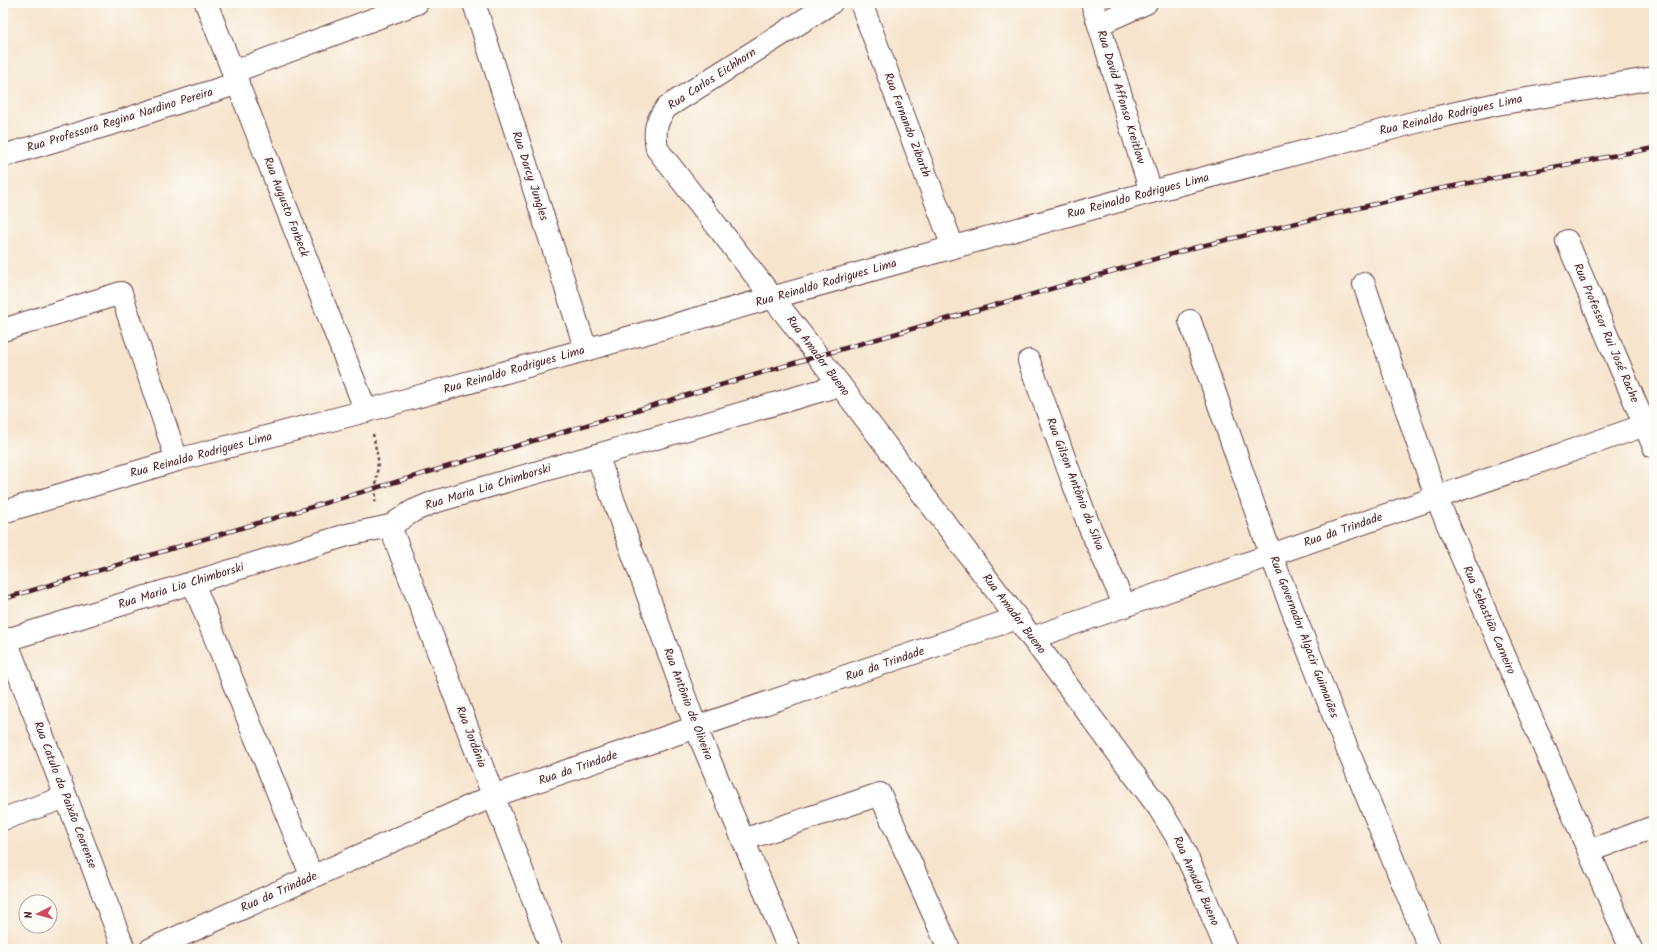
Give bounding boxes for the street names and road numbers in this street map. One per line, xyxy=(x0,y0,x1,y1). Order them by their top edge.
street label: Rua David Affonso Kreitlow xyxy=(1092,28,1151,167)
street label: Rua Carlos Eichhorn xyxy=(664,43,760,115)
street label: Rua Fernando Zibarth xyxy=(878,70,936,180)
street label: Rua Professora Regina Nardino Pereira xyxy=(25,82,216,157)
street label: Rua Reinaldo Rodrigues Lima xyxy=(1378,89,1525,141)
street label: Rua Darcy Jungles xyxy=(507,129,553,223)
street label: Rua Augusto Forbeck xyxy=(258,154,314,260)
street label: Rua Reinaldo Rodrigues Lima xyxy=(1065,168,1211,224)
street label: Rua Reinaldo Rodrigues Lima xyxy=(753,254,899,312)
street label: Rua Professor Rui José Rache xyxy=(1568,260,1644,406)
street label: Rua Amador Bueno xyxy=(781,312,855,400)
street label: Rua Reinaldo Rodrigues Lima xyxy=(441,341,587,399)
street label: Rua Gilson Antônio da Silva xyxy=(1041,415,1109,553)
street label: Rua Reinaldo Rodrigues Lima xyxy=(128,427,274,483)
street label: Rua Maria Lia Chimborski xyxy=(423,458,554,515)
street label: Rua da Trindade xyxy=(1301,507,1386,552)
street label: Rua Governador Algacir Guimarães xyxy=(1264,553,1344,721)
street label: Rua Maria Lia Chimborski xyxy=(116,557,247,614)
street label: Rua Sebastião Carneiro xyxy=(1458,563,1520,677)
street label: Rua Amador Bueno xyxy=(977,570,1051,658)
street label: Rua da Trindade xyxy=(843,641,928,686)
street label: Rua Antônio de Oliveira xyxy=(658,645,718,763)
street label: Rua Jordânia xyxy=(451,703,492,771)
street label: Rua Catulo da Paixão Cearense xyxy=(28,718,102,872)
street label: Rua da Trindade xyxy=(536,745,621,790)
street label: Rua Amador Bueno xyxy=(1168,833,1224,929)
street label: Rua da Trindade xyxy=(238,866,321,917)

